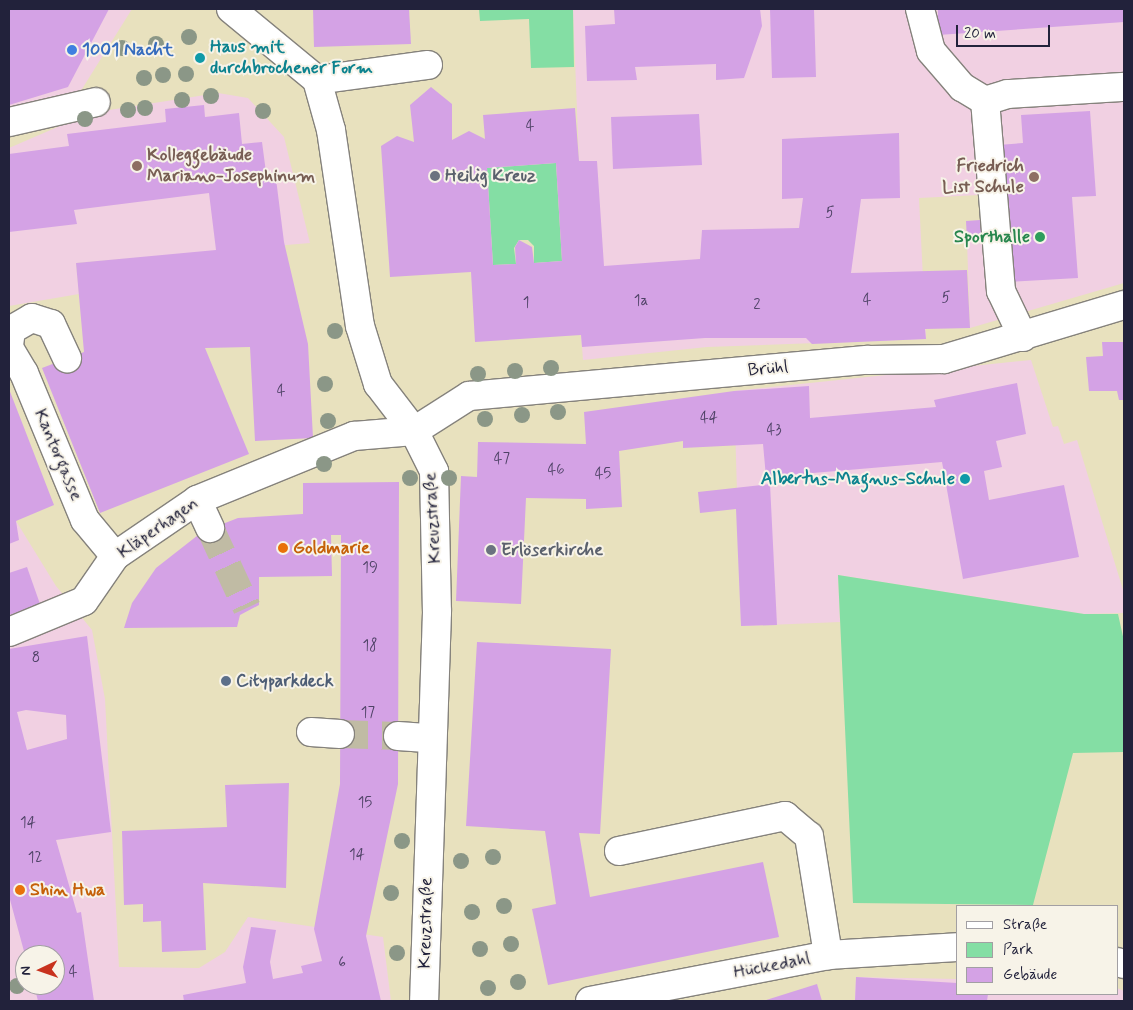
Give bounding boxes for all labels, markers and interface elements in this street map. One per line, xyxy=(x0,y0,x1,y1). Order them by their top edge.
scale bar xyxy=(958,15,1052,47)
text: 20 m xyxy=(964,24,996,44)
place label: Haus mit durchbrochener Form xyxy=(210,37,375,80)
place label: 1001 Nacht xyxy=(82,39,174,61)
marker: 1001 Nacht xyxy=(66,44,78,56)
marker: Haus mit durchbrochener Form xyxy=(194,52,206,64)
house number: 4 xyxy=(526,118,534,136)
place label: Kolleggebäude Mariano-Josephinum xyxy=(147,145,315,188)
place label: Friedrich List Schule xyxy=(942,156,1024,198)
marker: Kolleggebäude Mariano-Josephinum xyxy=(131,160,143,172)
place label: Heilig Kreuz xyxy=(445,165,536,187)
marker: Heilig Kreuz xyxy=(429,170,441,182)
marker: Friedrich List Schule xyxy=(1028,171,1040,183)
house number: 5 xyxy=(826,205,834,223)
place label: Sporthalle xyxy=(954,226,1030,248)
marker: Sporthalle xyxy=(1034,231,1046,243)
house number: 5 xyxy=(942,290,950,308)
house number: 4 xyxy=(863,292,871,310)
house number: 1a xyxy=(634,293,648,311)
house number: 1 xyxy=(523,295,529,313)
house number: 2 xyxy=(753,297,761,315)
street label: Brühl xyxy=(747,356,789,382)
house number: 4 xyxy=(277,383,285,401)
street label: Kantorgasse xyxy=(29,406,87,504)
house number: 44 xyxy=(700,410,718,428)
house number: 43 xyxy=(766,422,782,440)
house number: 47 xyxy=(494,451,510,469)
house number: 46 xyxy=(547,462,565,480)
house number: 45 xyxy=(595,466,611,484)
place label: Albertus-Magnus-Schule xyxy=(761,468,955,490)
street label: Kreuzstraße xyxy=(420,472,446,564)
marker: Albertus-Magnus-Schule xyxy=(959,473,971,485)
street label: Kläperhagen xyxy=(114,492,202,564)
place label: Goldmarie xyxy=(293,537,370,559)
place label: Erlöserkirche xyxy=(501,539,603,561)
marker: Goldmarie xyxy=(277,542,289,554)
marker: Erlöserkirche xyxy=(485,544,497,556)
house number: 19 xyxy=(362,560,378,578)
house number: 18 xyxy=(363,638,377,656)
house number: 8 xyxy=(32,650,40,668)
place label: Cityparkdeck xyxy=(236,670,334,692)
marker: Cityparkdeck xyxy=(220,675,232,687)
house number: 17 xyxy=(361,705,375,723)
house number: 15 xyxy=(358,795,372,813)
house number: 14 xyxy=(20,815,36,833)
house number: 14 xyxy=(349,847,365,865)
house number: 12 xyxy=(28,850,42,868)
street label: Kreuzstraße xyxy=(414,877,438,969)
place label: Shin Hwa xyxy=(30,879,105,901)
marker: Shin Hwa xyxy=(14,884,26,896)
legend xyxy=(956,905,1118,995)
text: Straße xyxy=(1003,915,1047,935)
text: Park xyxy=(1003,940,1033,960)
north arrow xyxy=(15,945,65,995)
street label: Hückedahl xyxy=(732,948,812,984)
house number: 6 xyxy=(338,955,346,973)
house number: 4 xyxy=(69,964,77,982)
text: Gebäude xyxy=(1003,965,1057,985)
text: N xyxy=(17,966,35,976)

